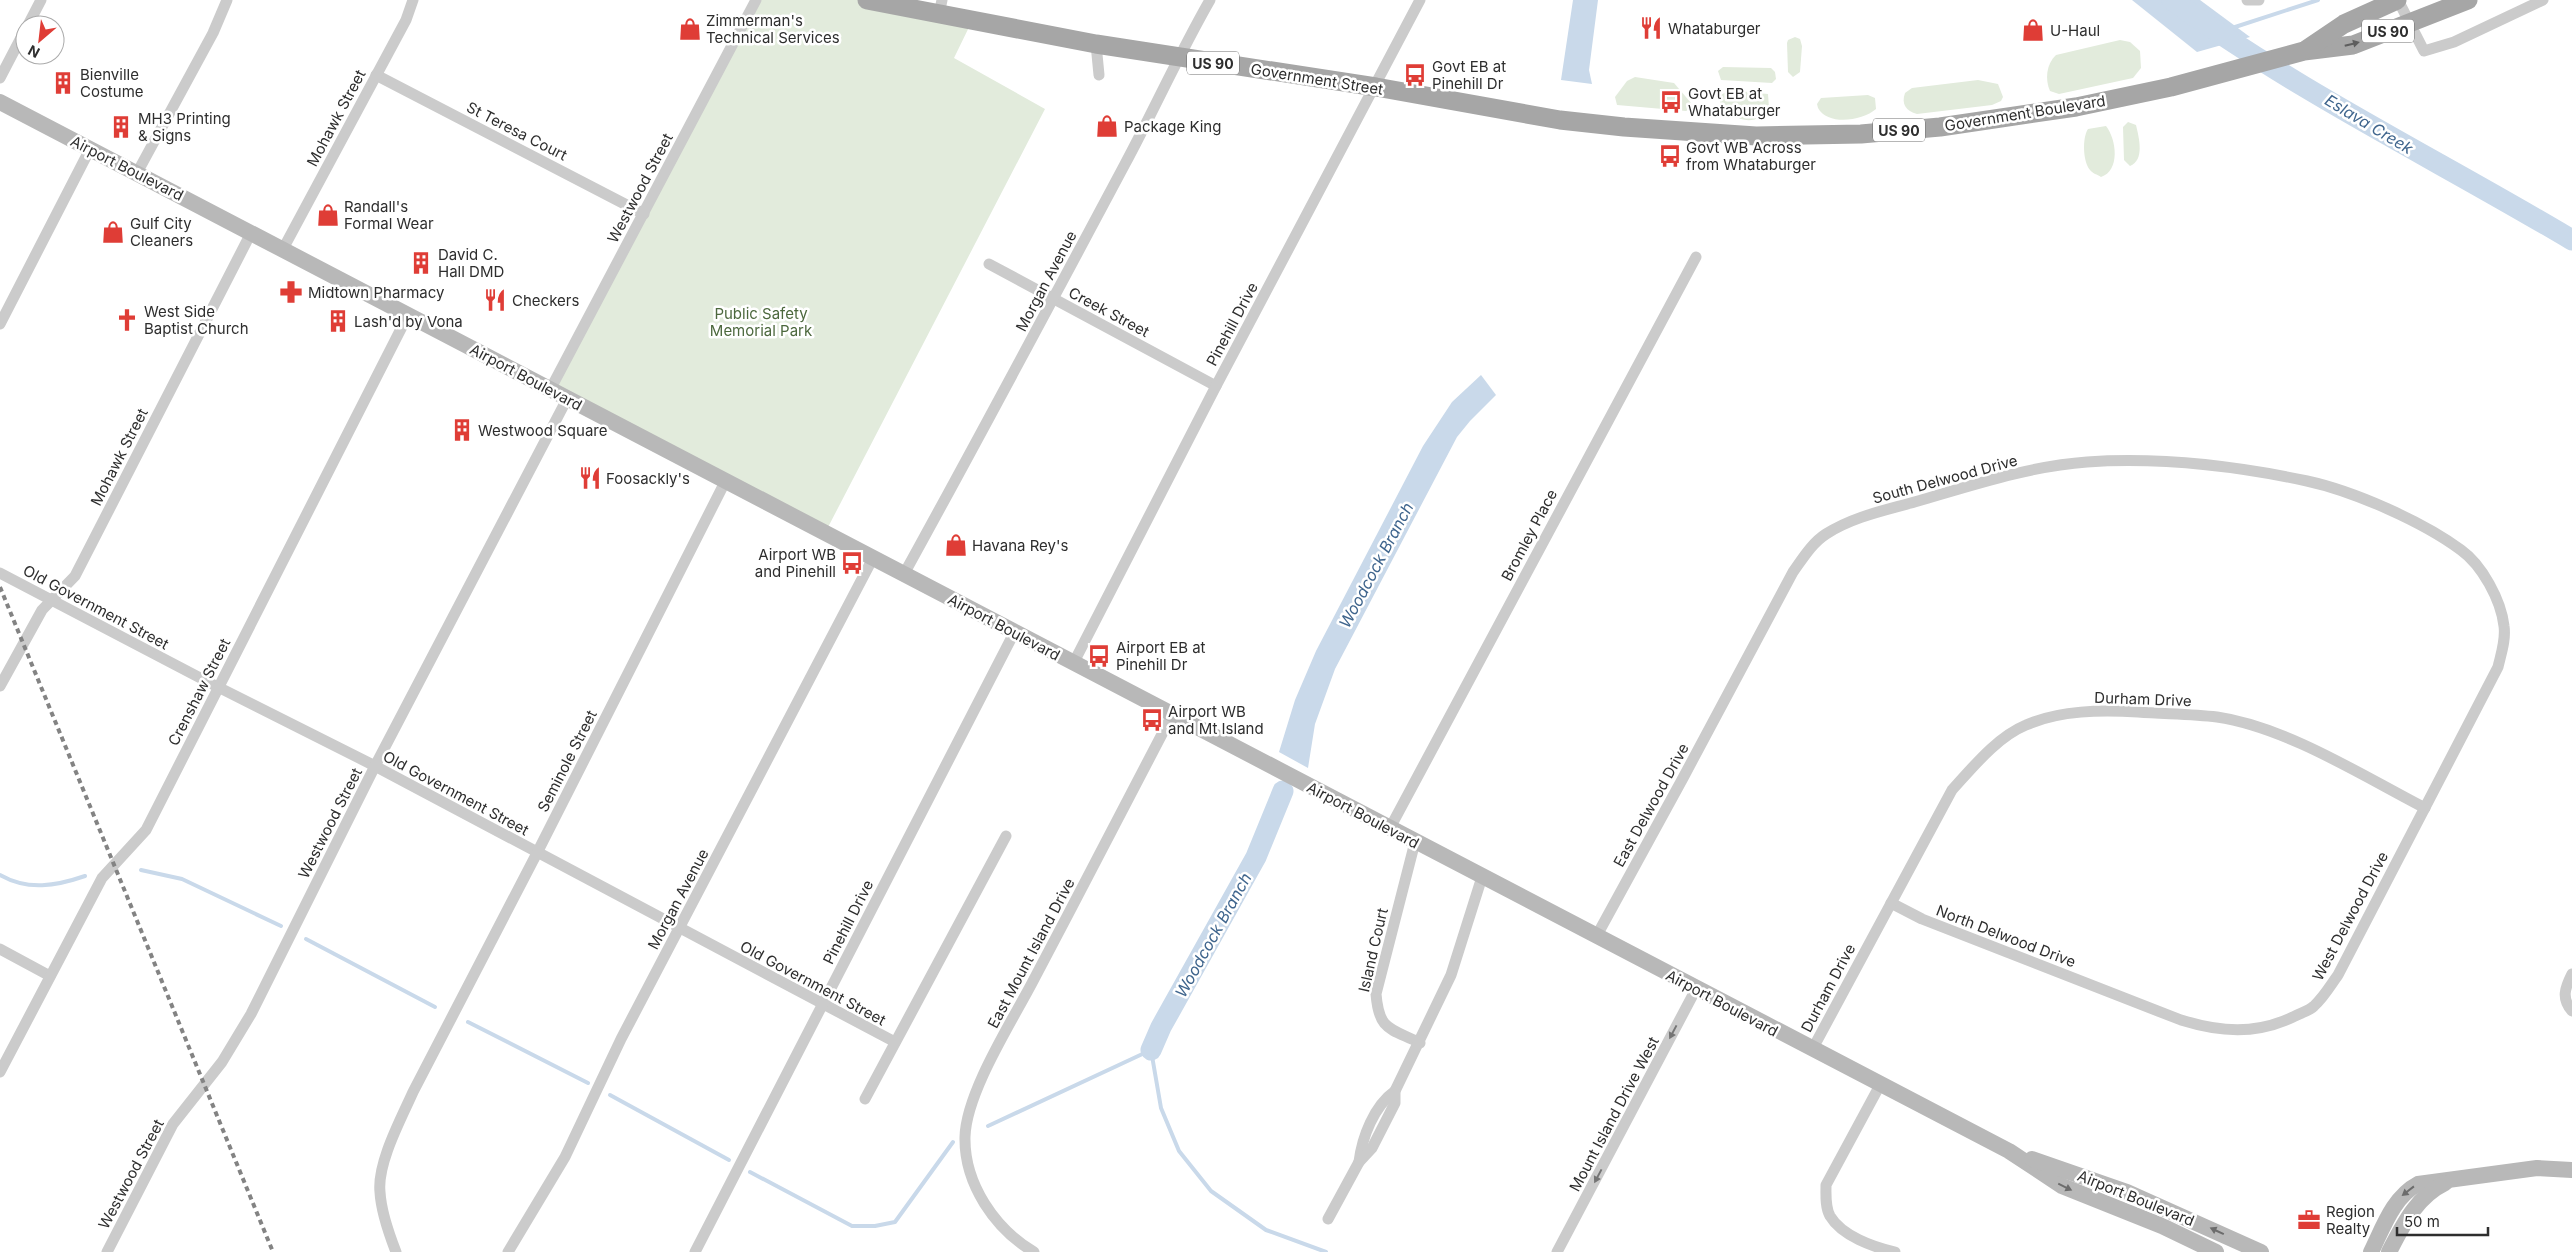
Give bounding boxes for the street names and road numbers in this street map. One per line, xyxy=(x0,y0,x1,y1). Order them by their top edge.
road number: US 90 xyxy=(2362,20,2414,42)
road number: US 90 xyxy=(1187,52,1239,74)
street label: Government Street xyxy=(1249,59,1385,99)
street label: Mohawk Street xyxy=(303,66,370,170)
street label: Government Boulevard xyxy=(1943,91,2107,135)
street label: St Teresa Court xyxy=(464,97,571,165)
road number: US 90 xyxy=(1873,118,1925,142)
street label: Westwood Street xyxy=(603,130,677,246)
street label: Airport Boulevard xyxy=(67,131,187,205)
street label: Morgan Avenue xyxy=(1011,227,1081,335)
street label: Pinehill Drive xyxy=(1202,279,1262,369)
street label: Creek Street xyxy=(1065,283,1153,341)
street label: Airport Boulevard xyxy=(467,339,585,415)
street label: Mohawk Street xyxy=(86,405,152,509)
street label: South Delwood Drive xyxy=(1870,451,2020,507)
street label: Bromley Place xyxy=(1497,486,1561,584)
street label: Old Government Street xyxy=(20,561,172,654)
street label: Airport Boulevard xyxy=(945,589,1063,665)
street label: Crenshaw Street xyxy=(164,635,234,749)
street label: Durham Drive xyxy=(2094,688,2192,710)
street label: Seminole Street xyxy=(533,707,601,815)
street label: East Delwood Drive xyxy=(1609,740,1693,870)
street label: Old Government Street xyxy=(380,747,532,840)
street label: Westwood Street xyxy=(294,764,366,881)
street label: Airport Boulevard xyxy=(1304,777,1422,853)
street label: Morgan Avenue xyxy=(643,845,713,953)
street label: West Delwood Drive xyxy=(2308,848,2392,984)
street label: East Mount Island Drive xyxy=(983,875,1079,1031)
street label: Pinehill Drive xyxy=(819,877,877,967)
street label: North Delwood Drive xyxy=(1934,901,2078,971)
street label: Island Court xyxy=(1354,906,1392,994)
street label: Old Government Street xyxy=(737,937,889,1030)
street label: Durham Drive xyxy=(1797,941,1859,1035)
street label: Airport Boulevard xyxy=(1663,965,1781,1041)
street label: Mount Island Drive West xyxy=(1565,1033,1663,1195)
street label: Westwood Street xyxy=(94,1116,168,1232)
street label: Airport Boulevard xyxy=(2075,1166,2197,1230)

